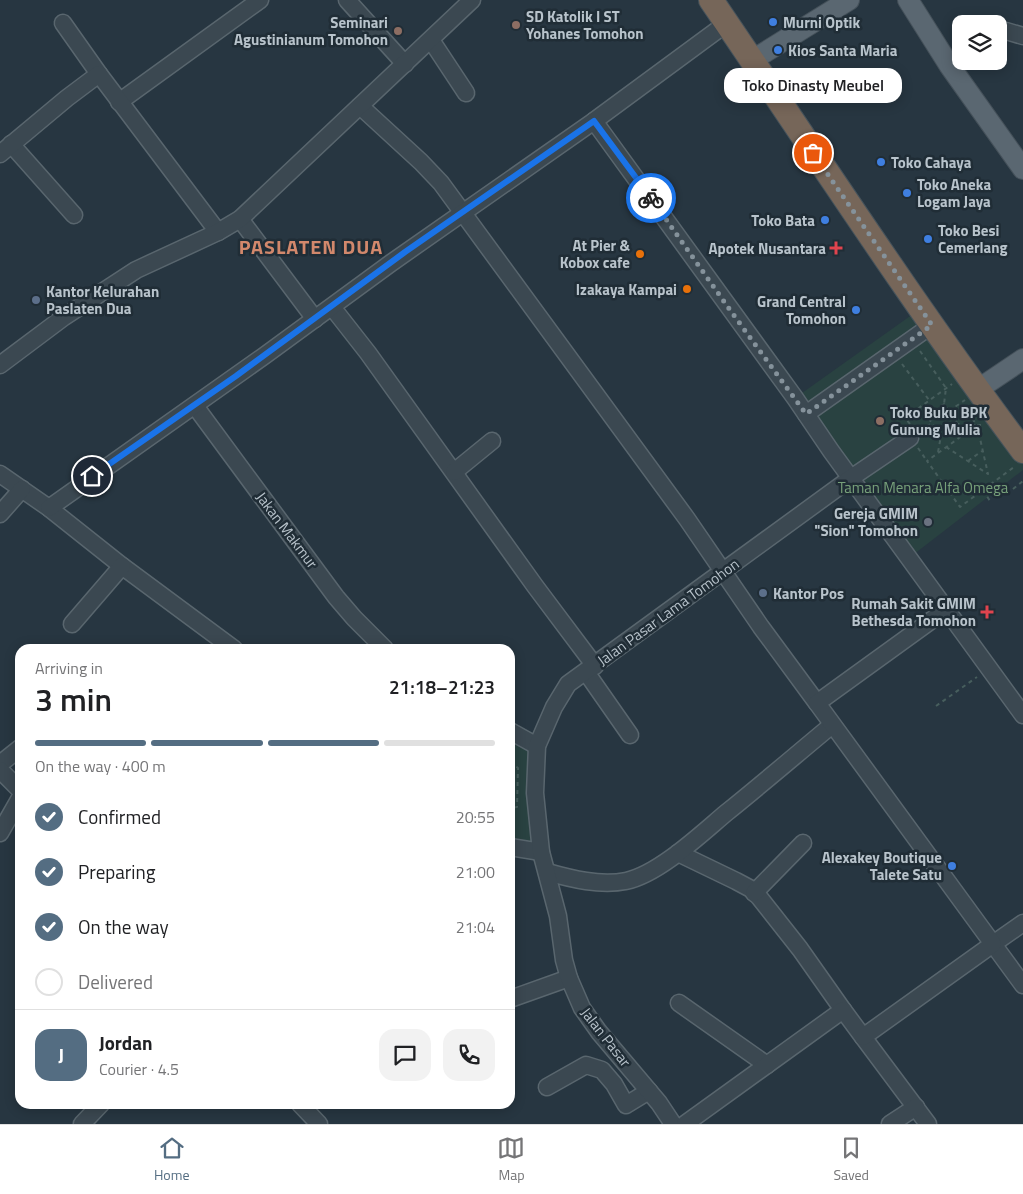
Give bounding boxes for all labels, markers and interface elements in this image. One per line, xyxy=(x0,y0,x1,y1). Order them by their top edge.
place label: SD Katolik I ST Yohanes Tomohon xyxy=(526,5,644,45)
place label: Seminari Agustinianum Tomohon xyxy=(234,11,388,51)
place label: Murni Optik xyxy=(783,11,860,34)
map controls xyxy=(952,15,1007,70)
button: layers xyxy=(952,15,1007,70)
marker: Murni Optik xyxy=(767,16,779,28)
marker: SD Katolik I ST Yohanes Tomohon xyxy=(510,19,522,31)
marker: Seminari Agustinianum Tomohon xyxy=(392,25,404,37)
place label: Kios Santa Maria xyxy=(788,39,898,62)
marker: Kios Santa Maria xyxy=(772,44,784,56)
callout: Toko Dinasty Meubel xyxy=(724,68,902,103)
text: Toko Dinasty Meubel xyxy=(742,73,884,97)
pin xyxy=(792,132,834,174)
icon: bag xyxy=(799,139,827,167)
place label: Toko Cahaya xyxy=(891,151,972,174)
marker: Toko Cahaya xyxy=(875,156,887,168)
courier xyxy=(626,173,676,223)
place label: Toko Aneka Logam Jaya xyxy=(917,173,991,213)
icon: bike xyxy=(637,184,665,212)
marker: Toko Aneka Logam Jaya xyxy=(901,187,913,199)
place label: Toko Bata xyxy=(751,209,815,232)
marker: Toko Bata xyxy=(819,214,831,226)
place label: Toko Besi Cemerlang xyxy=(938,219,1008,259)
district label: PASLATEN DUA xyxy=(239,231,383,262)
marker: Toko Besi Cemerlang xyxy=(922,233,934,245)
place label: At Pier & Kobox cafe xyxy=(560,234,630,274)
place label: Apotek Nusantara xyxy=(709,237,826,260)
marker: Apotek Nusantara xyxy=(830,242,842,254)
marker: At Pier & Kobox cafe xyxy=(634,248,646,260)
place label: Izakaya Kampai xyxy=(576,278,677,301)
place label: Kantor Kelurahan Paslaten Dua xyxy=(46,280,159,320)
marker: Izakaya Kampai xyxy=(681,283,693,295)
place label: Grand Central Tomohon xyxy=(757,290,846,330)
marker: Kantor Kelurahan Paslaten Dua xyxy=(30,294,42,306)
marker: Grand Central Tomohon xyxy=(850,304,862,316)
place label: Toko Buku BPK Gunung Mulia xyxy=(890,401,987,441)
marker: Toko Buku BPK Gunung Mulia xyxy=(874,415,886,427)
pin xyxy=(71,455,113,497)
icon: home xyxy=(78,462,106,490)
park label: Taman Menara Alfa Omega xyxy=(838,476,1009,499)
street label: Jakan Makmur xyxy=(250,487,324,573)
place label: Gereja GMIM "Sion" Tomohon xyxy=(814,502,918,542)
marker: Gereja GMIM "Sion" Tomohon xyxy=(922,516,934,528)
street label: Jalan Pasar Lama Tomohon xyxy=(592,553,744,671)
place label: Kantor Pos xyxy=(773,582,844,605)
marker: Kantor Pos xyxy=(757,587,769,599)
place label: Rumah Sakit GMIM Bethesda Tomohon xyxy=(851,592,976,632)
marker: Rumah Sakit GMIM Bethesda Tomohon xyxy=(980,605,994,619)
text: Arriving in xyxy=(35,656,103,680)
text: 21:18–21:23 xyxy=(389,672,495,701)
text: 3 min xyxy=(35,675,112,723)
text: On the way · 400 m xyxy=(35,754,166,778)
text: Confirmed xyxy=(78,802,161,831)
icon: check xyxy=(35,803,63,831)
text: 20:55 xyxy=(456,805,495,829)
place label: Alexakey Boutique Talete Satu xyxy=(822,846,942,886)
text: Preparing xyxy=(78,857,155,886)
icon: check xyxy=(35,858,63,886)
text: 21:00 xyxy=(456,860,495,884)
marker: Alexakey Boutique Talete Satu xyxy=(946,860,958,872)
text: On the way xyxy=(78,912,169,941)
icon: check xyxy=(35,913,63,941)
text: 21:04 xyxy=(456,915,495,939)
text: Delivered xyxy=(78,967,153,996)
street label: Jalan Pasar xyxy=(575,1002,637,1072)
text: Jordan xyxy=(99,1028,152,1057)
button: chat xyxy=(379,1029,431,1081)
button: phone xyxy=(443,1029,495,1081)
text: J xyxy=(58,1040,64,1069)
text: Courier · 4.5 xyxy=(99,1057,179,1081)
tab: Home xyxy=(154,1134,190,1185)
tab: Map xyxy=(497,1134,525,1185)
tab: Saved xyxy=(833,1134,869,1185)

